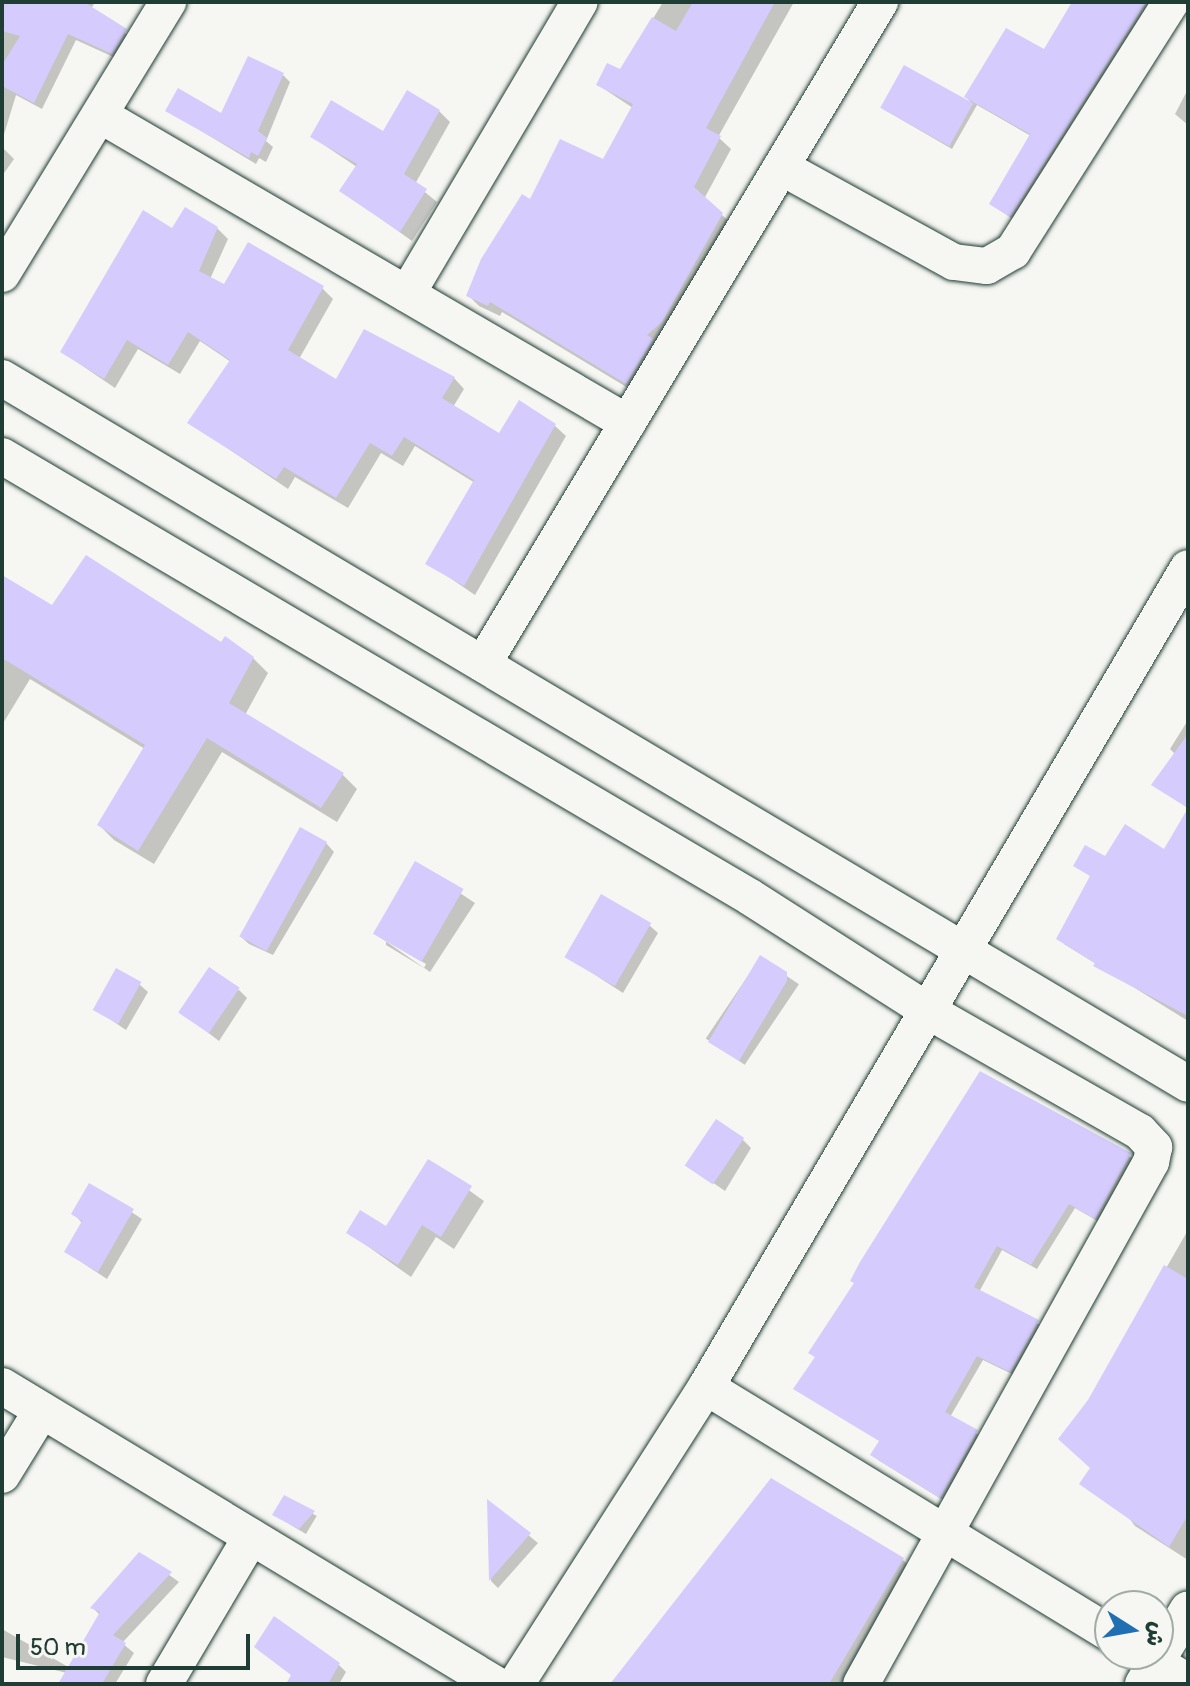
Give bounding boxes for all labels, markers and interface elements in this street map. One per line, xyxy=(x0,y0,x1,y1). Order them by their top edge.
north arrow xyxy=(1094,1590,1174,1670)
scale bar xyxy=(20,1618,254,1668)
text: ش xyxy=(1140,1620,1172,1649)
text: 50 m xyxy=(30,1633,86,1662)

